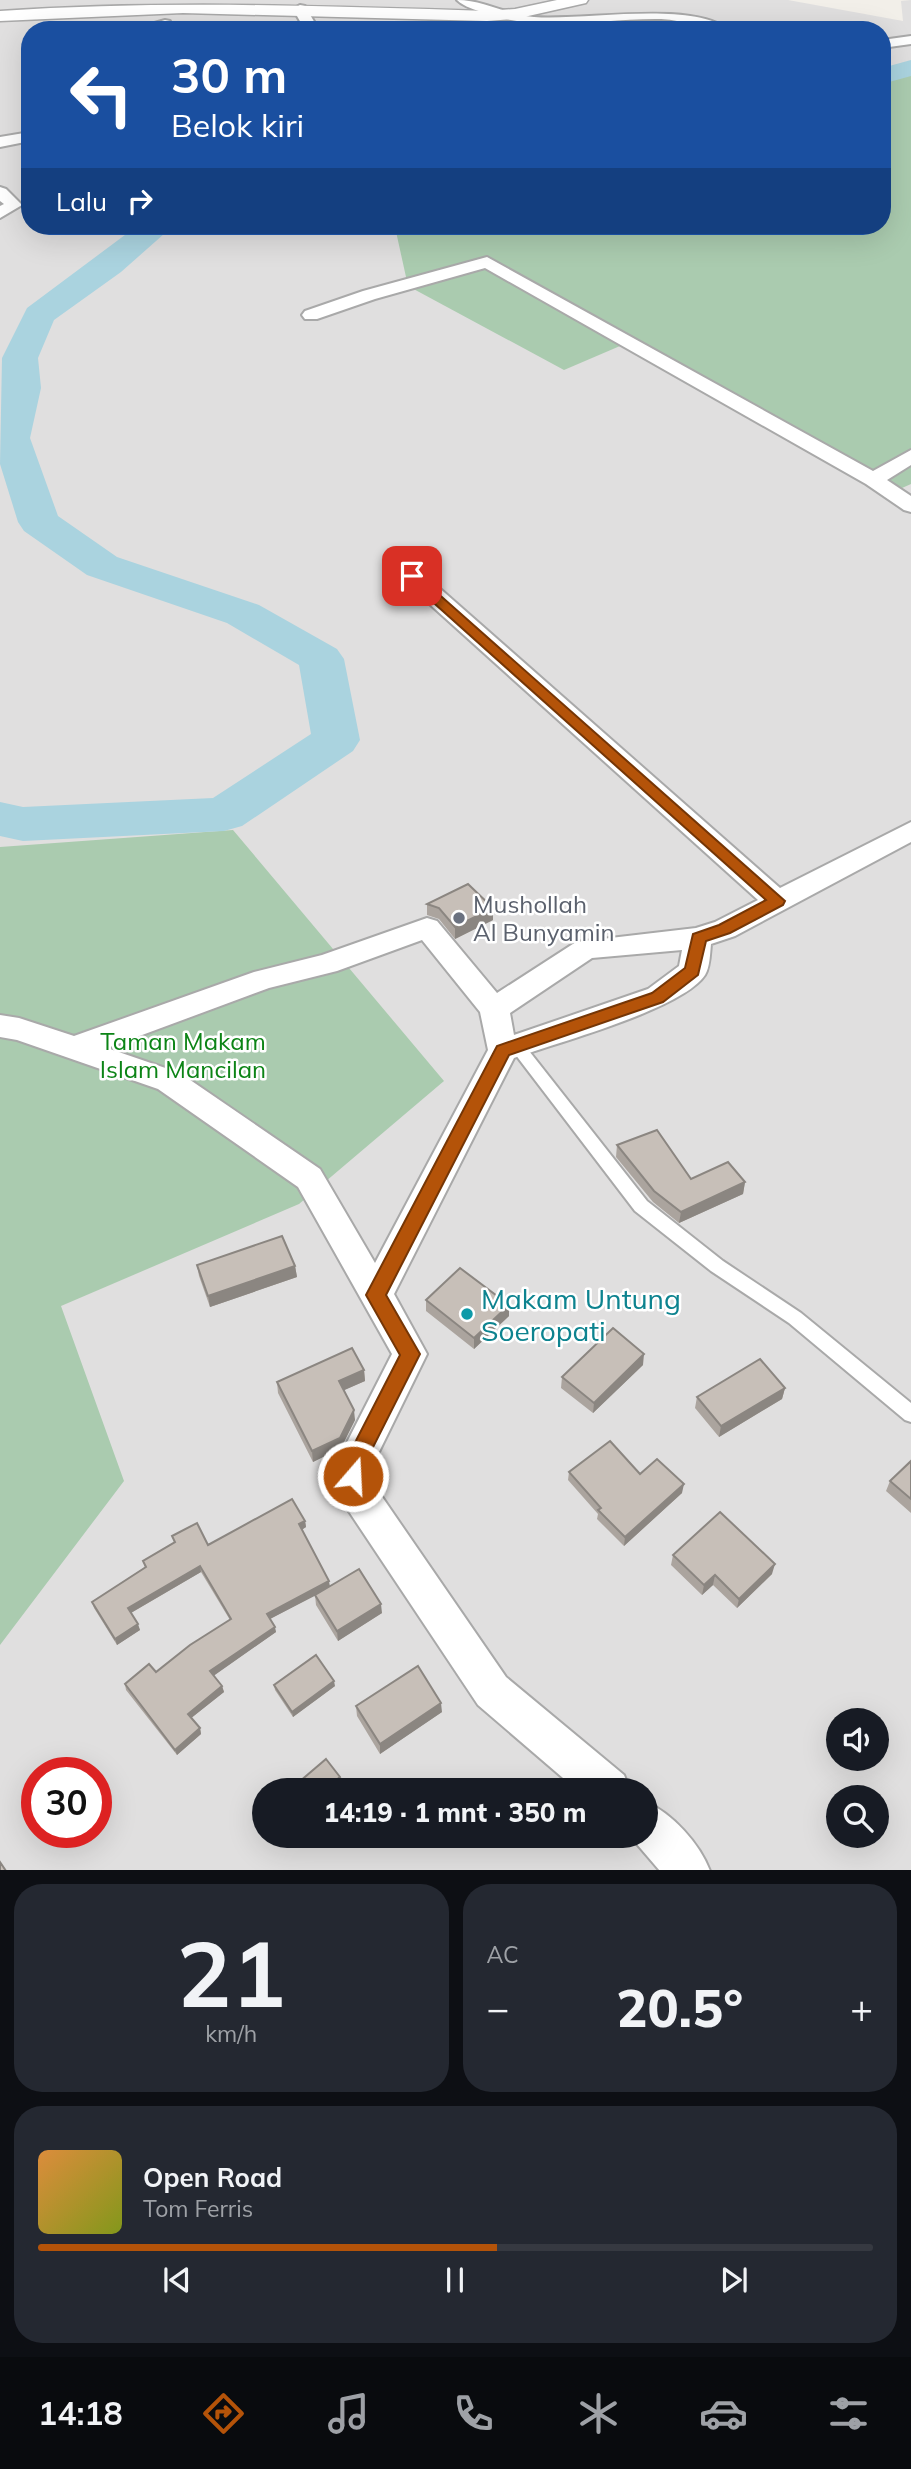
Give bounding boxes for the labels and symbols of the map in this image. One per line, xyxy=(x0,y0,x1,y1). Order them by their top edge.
pin xyxy=(382,546,442,606)
place label: Mushollah Al Bunyamin xyxy=(473,889,614,947)
marker: Mushollah Al Bunyamin xyxy=(451,910,467,926)
park label: Taman Makam Islam Mancilan xyxy=(100,1026,266,1084)
place label: Makam Untung Soeropati xyxy=(481,1281,681,1348)
marker: Makam Untung Soeropati xyxy=(459,1306,475,1322)
position arrow xyxy=(316,1439,390,1513)
speed limit sign: 30 xyxy=(21,1757,112,1848)

